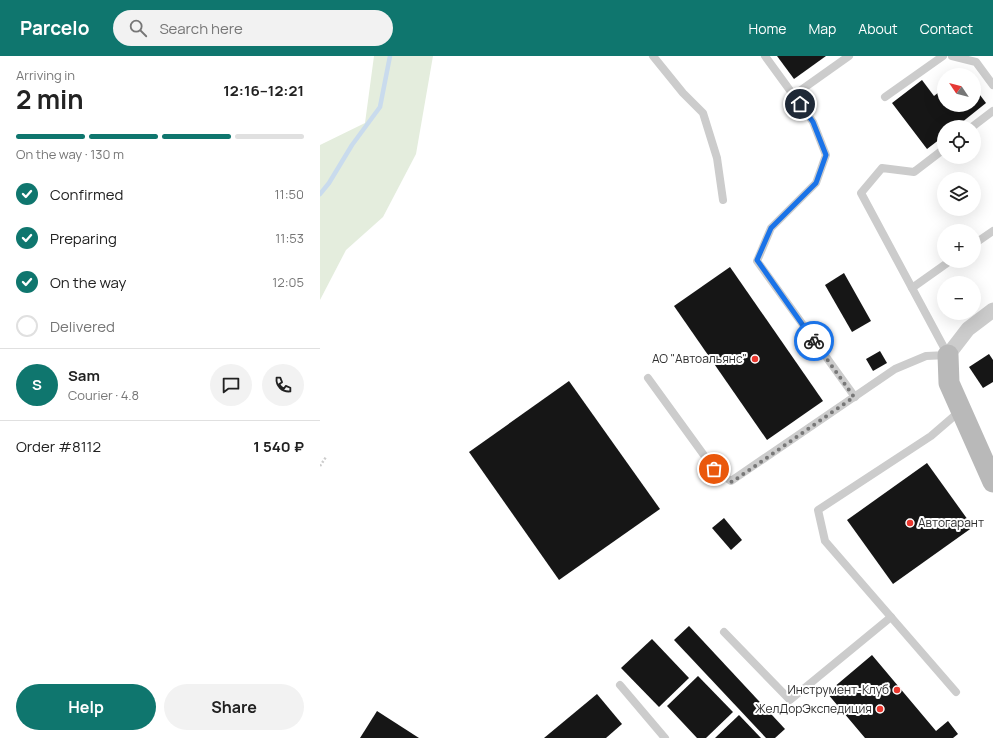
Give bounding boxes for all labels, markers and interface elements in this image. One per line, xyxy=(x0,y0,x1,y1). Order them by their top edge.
search box xyxy=(113,10,393,46)
text: Parcelo xyxy=(20,15,89,41)
icon: search xyxy=(127,17,149,39)
text: Search here xyxy=(159,18,243,39)
text: Home xyxy=(749,19,786,38)
text: Map xyxy=(808,19,836,38)
text: About xyxy=(858,19,898,38)
text: Contact xyxy=(920,19,973,38)
text: Arriving in xyxy=(16,66,75,84)
north arrow xyxy=(937,68,981,112)
map controls xyxy=(937,68,981,320)
text: 12:16–12:21 xyxy=(223,80,304,101)
text: 2 min xyxy=(16,81,84,117)
pin xyxy=(783,87,817,121)
icon: home xyxy=(789,93,811,115)
button: locate xyxy=(937,120,981,164)
text: On the way · 130 m xyxy=(16,145,124,163)
button: layers xyxy=(937,172,981,216)
icon: check xyxy=(16,183,38,205)
text: Confirmed xyxy=(50,184,123,205)
text: 11:50 xyxy=(275,185,304,203)
button: + xyxy=(937,224,981,268)
icon: check xyxy=(16,227,38,249)
text: Preparing xyxy=(50,228,117,249)
text: 11:53 xyxy=(275,229,304,247)
icon: check xyxy=(16,271,38,293)
text: On the way xyxy=(50,272,126,293)
text: 12:05 xyxy=(272,273,304,291)
button: − xyxy=(937,276,981,320)
text: Delivered xyxy=(50,316,115,337)
courier xyxy=(794,321,834,361)
icon: bike xyxy=(803,330,825,352)
place label: АО "Автоальянс" xyxy=(652,350,747,367)
marker: АО "Автоальянс" xyxy=(750,354,760,364)
button: chat xyxy=(210,364,252,406)
button: phone xyxy=(262,364,304,406)
text: Sam xyxy=(68,365,100,386)
text: S xyxy=(32,374,42,395)
text: Courier · 4.8 xyxy=(68,386,139,404)
text: Order #8112 xyxy=(16,436,101,457)
text: 1 540 ₽ xyxy=(253,436,304,457)
pin xyxy=(697,452,731,486)
icon: bag xyxy=(703,458,725,480)
place label: Автогарант xyxy=(918,514,984,531)
marker: Автогарант xyxy=(905,518,915,528)
place label: Инструмент-Клуб xyxy=(788,681,889,698)
button: Help xyxy=(16,684,156,730)
button: Share xyxy=(164,684,304,730)
marker: Инструмент-Клуб xyxy=(892,685,902,695)
place label: ЖелДорЭкспедиция xyxy=(755,700,872,717)
marker: ЖелДорЭкспедиция xyxy=(875,704,885,714)

